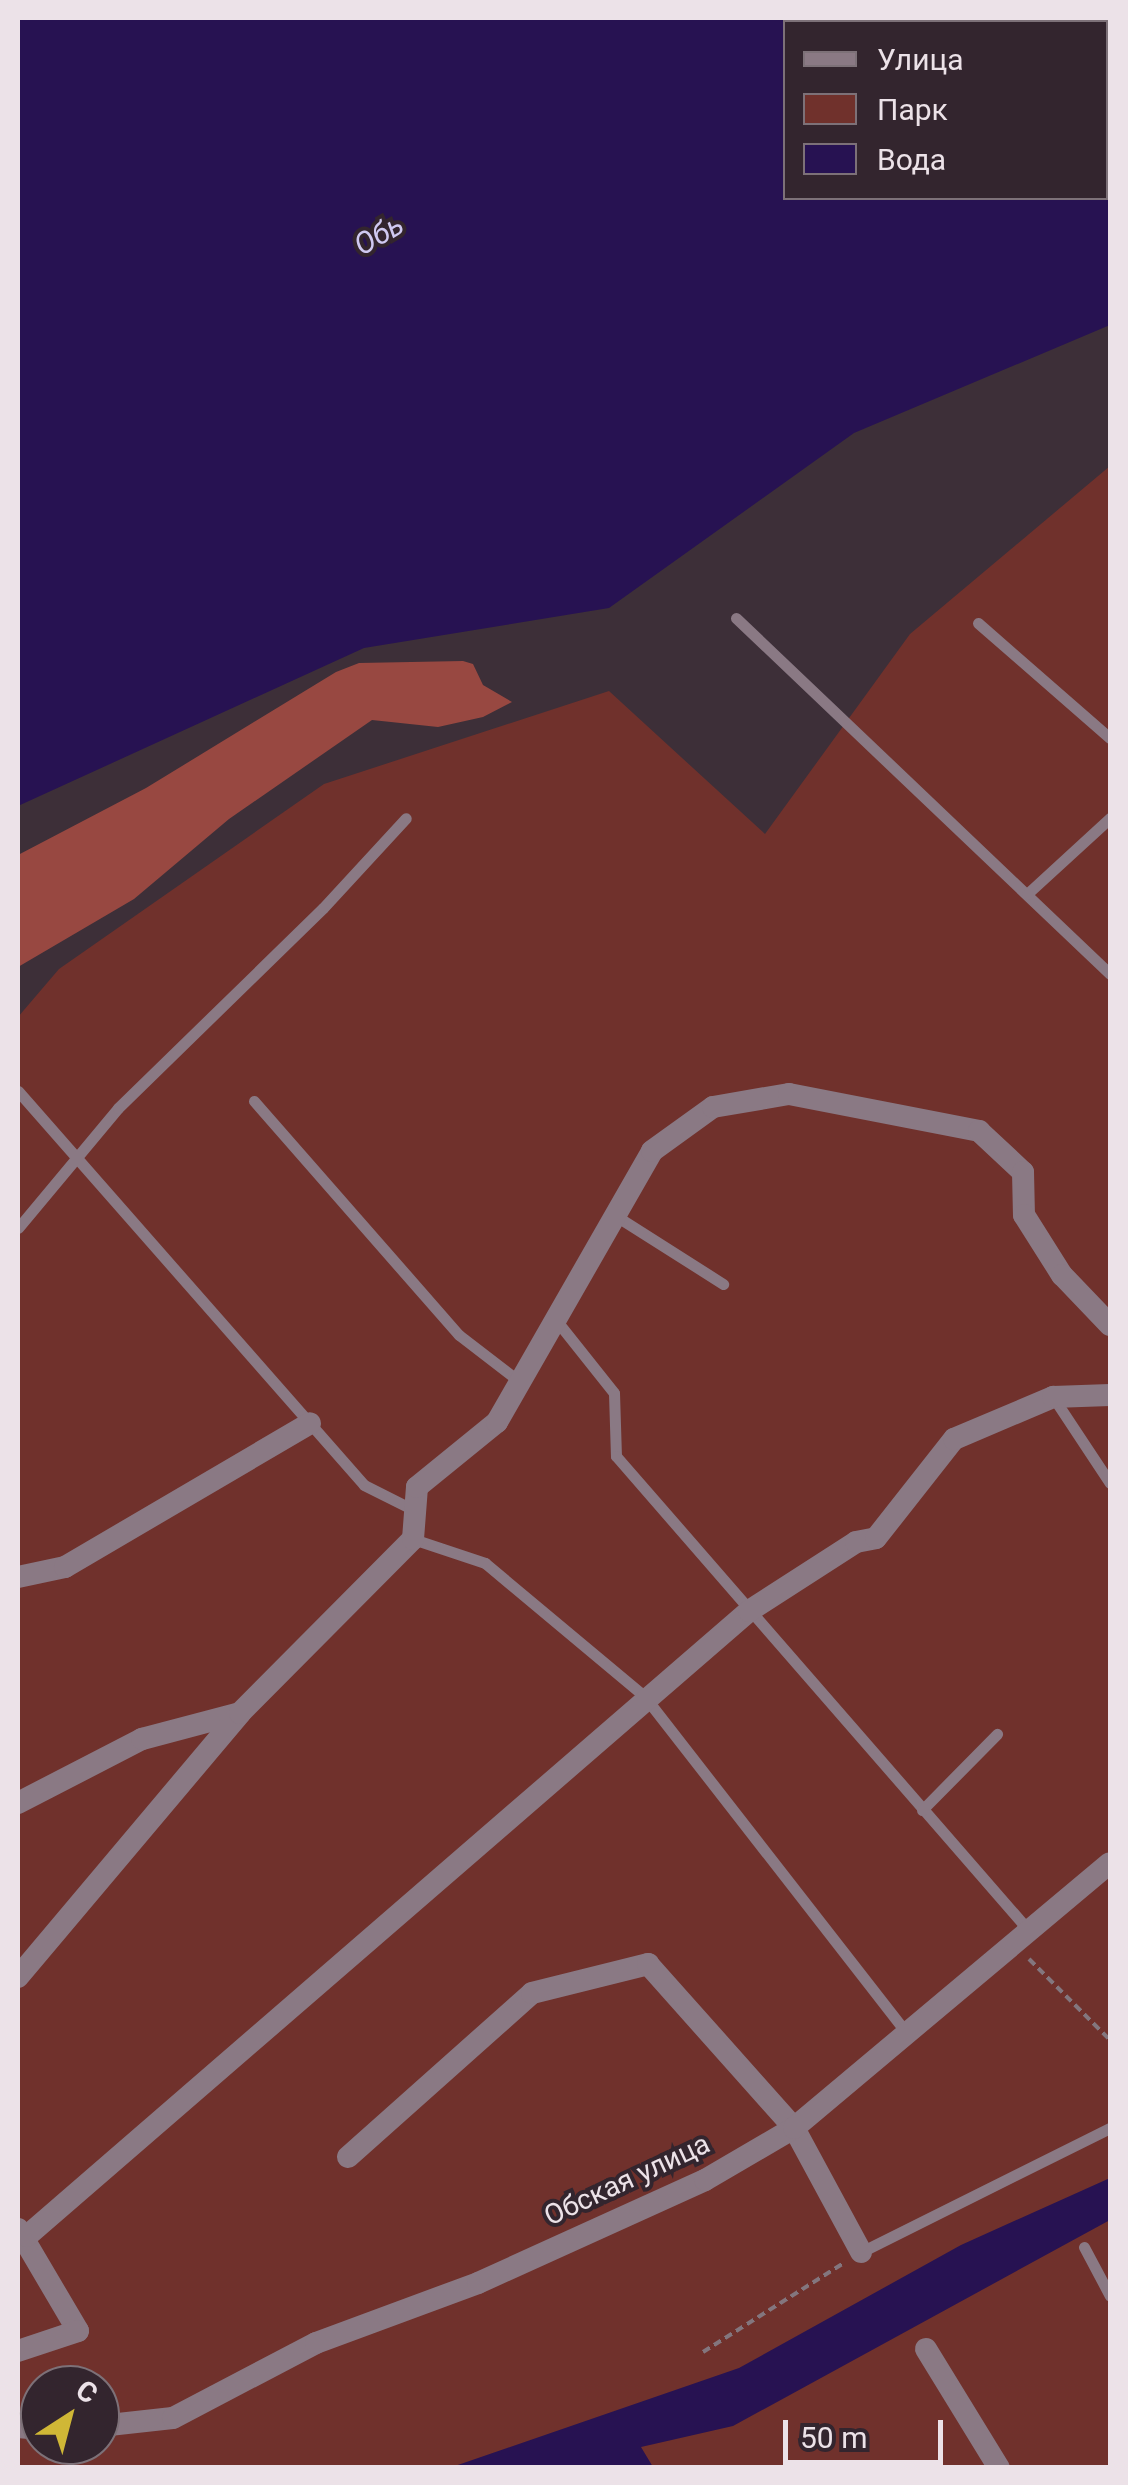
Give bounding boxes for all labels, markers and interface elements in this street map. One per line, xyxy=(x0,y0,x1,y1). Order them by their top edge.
legend xyxy=(783,20,1108,200)
text: Улица xyxy=(877,42,964,77)
text: Парк xyxy=(877,92,948,127)
text: Вода xyxy=(877,142,946,177)
water label: Обь xyxy=(348,206,410,264)
street label: Обская улица xyxy=(539,2127,715,2233)
north arrow xyxy=(20,2365,120,2465)
text: С xyxy=(70,2373,104,2411)
scale bar xyxy=(788,2400,948,2462)
text: 50 m xyxy=(800,2420,867,2455)

